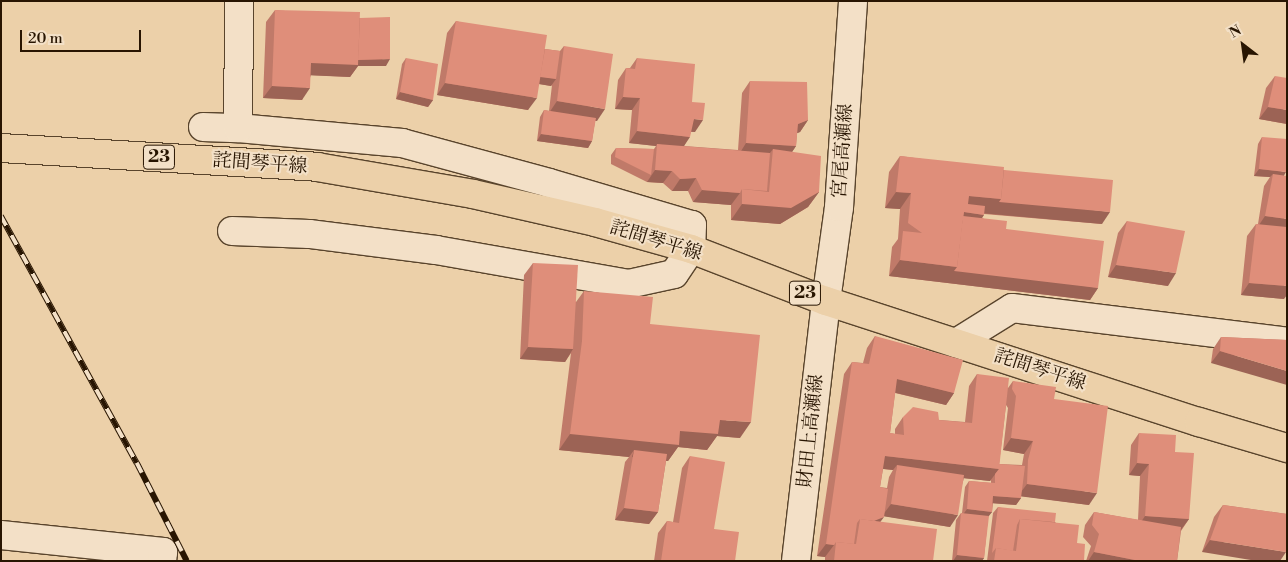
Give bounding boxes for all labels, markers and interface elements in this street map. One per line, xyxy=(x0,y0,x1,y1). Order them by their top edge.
scale bar xyxy=(22,20,144,52)
north arrow xyxy=(1218,20,1268,70)
text: N xyxy=(1226,21,1245,43)
text: 20 m xyxy=(28,29,63,48)
street label: 宮尾高瀬線 xyxy=(828,103,858,199)
road number: 23 xyxy=(143,142,175,172)
street label: 詫間琴平線 xyxy=(212,149,308,179)
street label: 詫間琴平線 xyxy=(607,216,705,266)
road number: 23 xyxy=(789,278,821,308)
street label: 詫間琴平線 xyxy=(991,344,1089,396)
street label: 財田上高瀬線 xyxy=(794,373,828,489)

